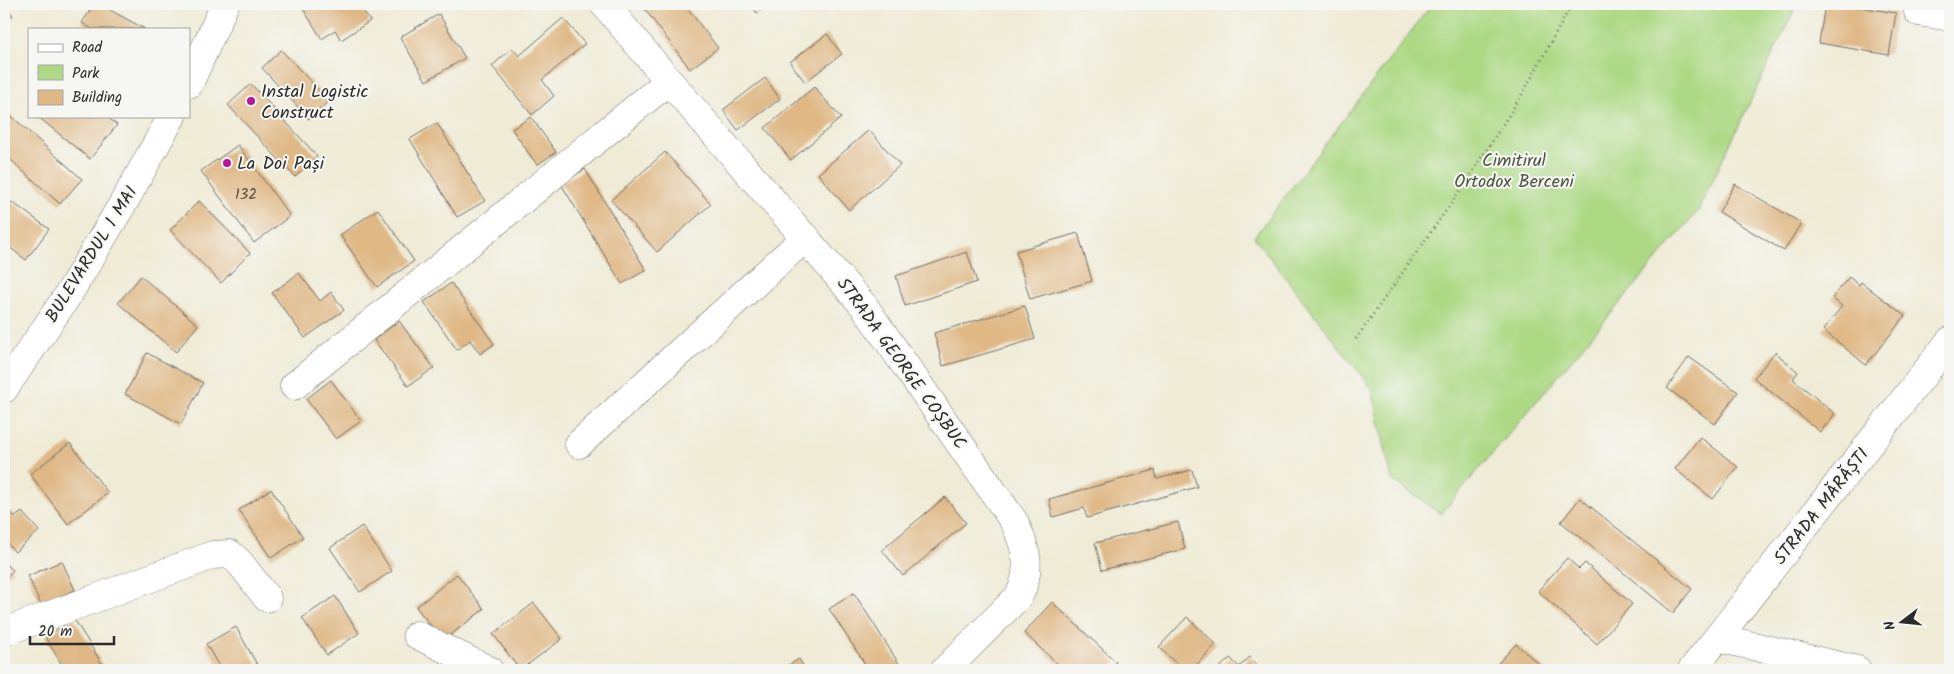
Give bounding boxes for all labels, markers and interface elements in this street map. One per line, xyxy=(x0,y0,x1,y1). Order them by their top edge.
legend xyxy=(28,28,190,118)
text: Road xyxy=(72,36,103,60)
text: Park xyxy=(72,62,100,86)
place label: Instal Logistic Construct xyxy=(261,78,369,128)
text: Building xyxy=(72,86,122,110)
marker: Instal Logistic Construct xyxy=(245,95,257,107)
park label: Cimitirul Ortodox Berceni xyxy=(1454,147,1575,197)
place label: La Doi Pași xyxy=(237,150,325,179)
marker: La Doi Pași xyxy=(221,157,233,169)
street label: BULEVARDUL 1 MAI xyxy=(38,181,146,329)
house number: 132 xyxy=(235,183,257,207)
street label: STRADA GEORGE COȘBUC xyxy=(828,272,973,456)
street label: STRADA MĂRĂȘTI xyxy=(1767,442,1877,572)
north arrow xyxy=(1876,596,1926,646)
scale bar xyxy=(30,614,114,646)
text: N xyxy=(1879,618,1902,633)
text: 20 m xyxy=(38,620,72,644)

